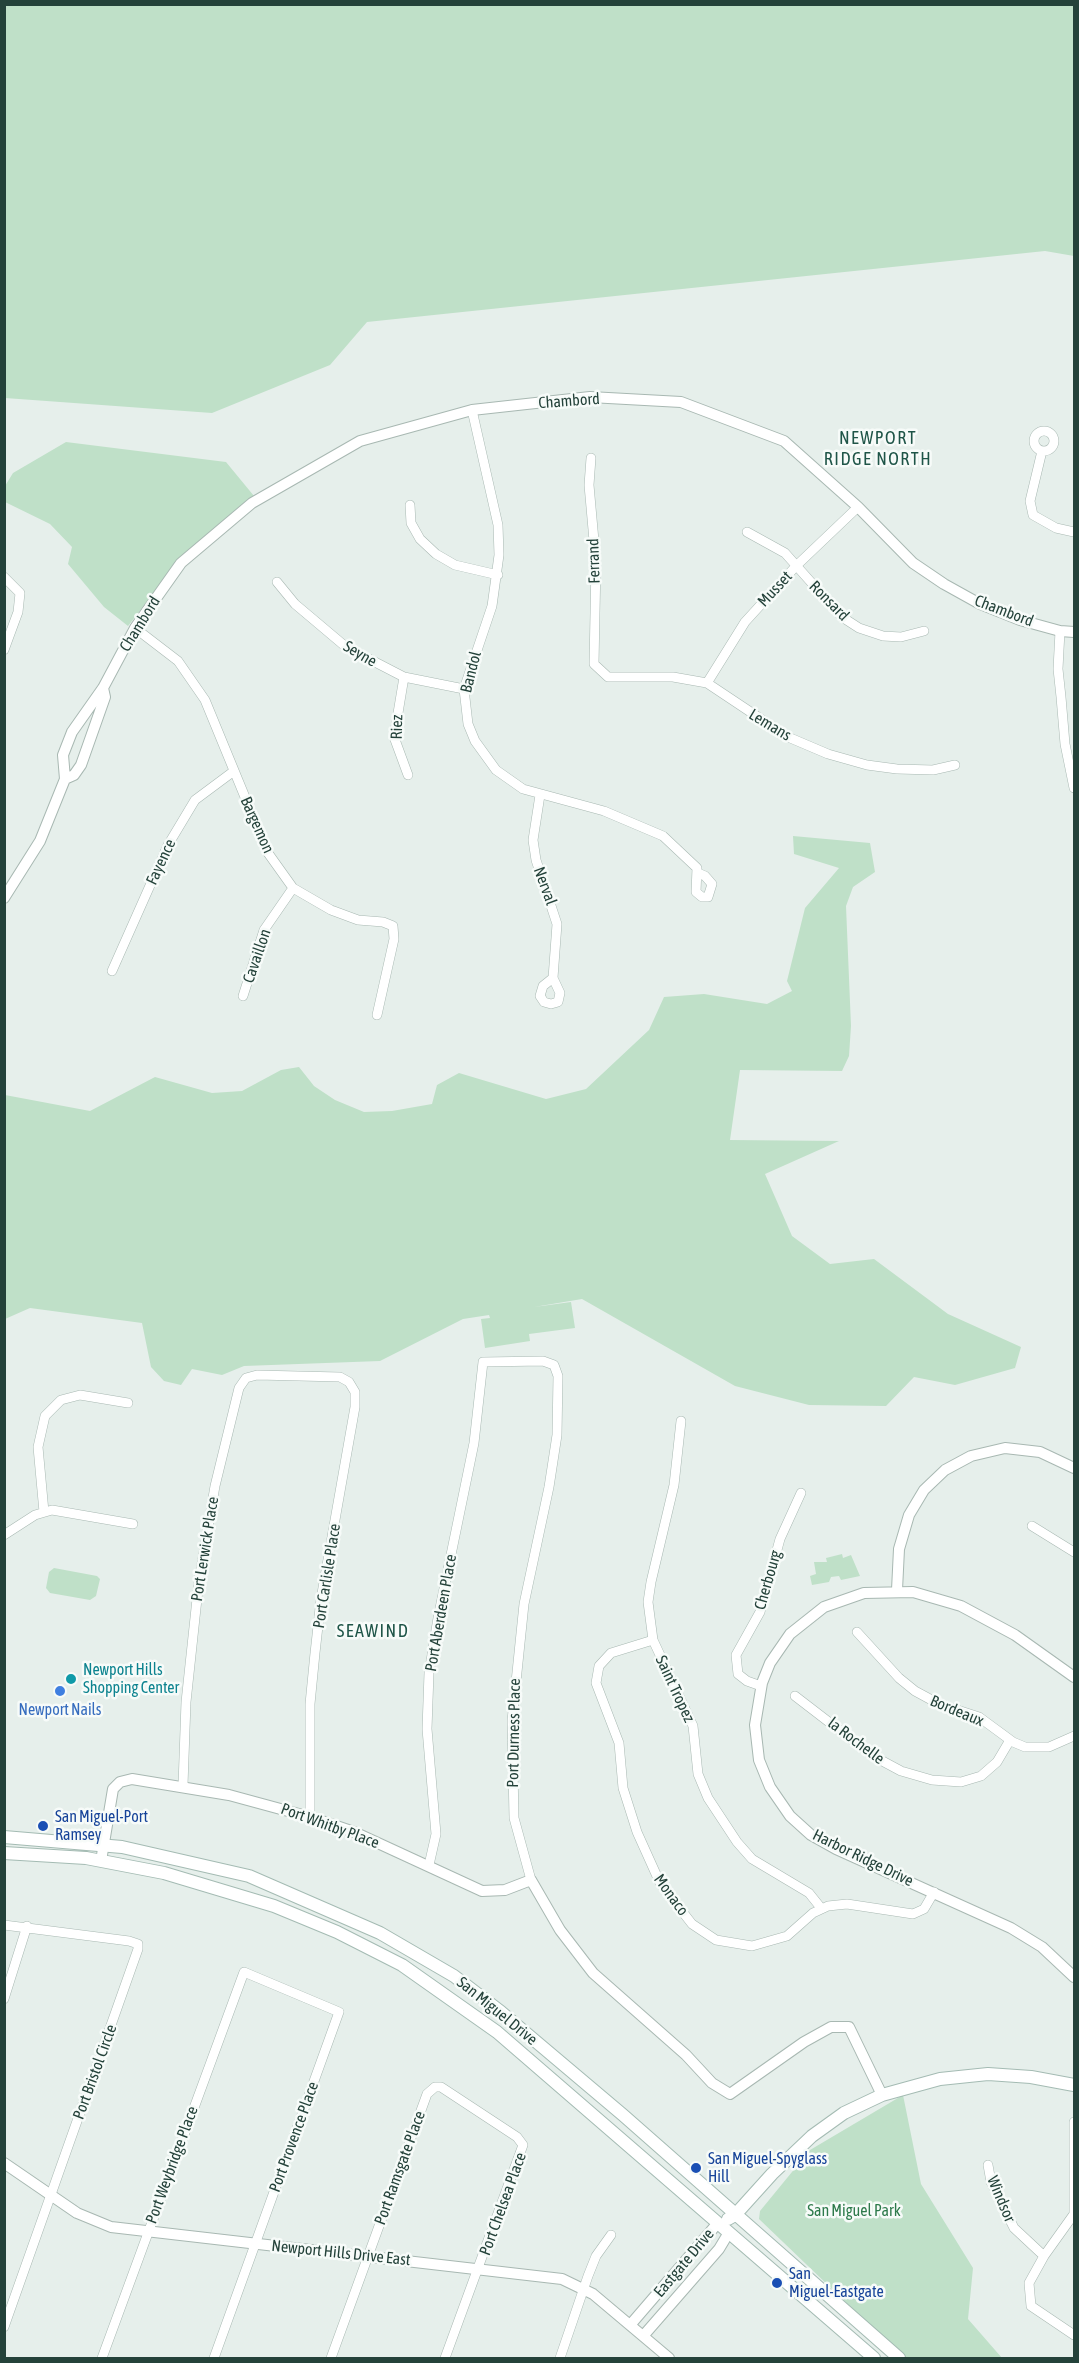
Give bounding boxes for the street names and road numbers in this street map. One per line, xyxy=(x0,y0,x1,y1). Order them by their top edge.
street label: Chambord xyxy=(538,389,600,413)
street label: Ferrand xyxy=(584,538,604,584)
street label: Musset xyxy=(754,567,796,611)
street label: Ronsard xyxy=(805,577,853,625)
street label: Chambord xyxy=(972,591,1036,631)
street label: Chambord xyxy=(116,593,164,655)
street label: Seyne xyxy=(340,637,380,671)
street label: Bandol xyxy=(457,649,485,695)
street label: Lemans xyxy=(745,705,795,745)
street label: Riez xyxy=(387,714,407,740)
street label: Bargemon xyxy=(236,794,278,856)
street label: Fayence xyxy=(142,836,180,888)
street label: Nerval xyxy=(529,864,561,908)
street label: Cavaillon xyxy=(239,926,275,986)
street label: Port Lerwick Place xyxy=(187,1495,223,1603)
street label: Port Carlisle Place xyxy=(309,1522,345,1630)
street label: Cherbourg xyxy=(750,1548,786,1612)
street label: Port Aberdeen Place xyxy=(421,1553,461,1673)
street label: Saint Tropez xyxy=(651,1653,699,1725)
street label: Port Durness Place xyxy=(503,1678,525,1788)
street label: Bordeaux xyxy=(927,1691,987,1731)
street label: la Rochelle xyxy=(824,1713,888,1769)
street label: Port Whitby Place xyxy=(278,1799,382,1853)
street label: Harbor Ridge Drive xyxy=(809,1825,917,1891)
street label: Monaco xyxy=(649,1870,693,1920)
street label: San Miguel Drive xyxy=(453,1973,541,2049)
street label: Port Bristol Circle xyxy=(69,2022,121,2122)
street label: Port Provence Place xyxy=(265,2079,323,2195)
street label: Port Weybridge Place xyxy=(142,2104,202,2226)
street label: Port Ramsgate Place xyxy=(370,2108,430,2228)
street label: Port Chelsea Place xyxy=(475,2150,531,2258)
street label: Windsor xyxy=(983,2173,1019,2225)
street label: Eastgate Drive xyxy=(650,2225,718,2301)
street label: Newport Hills Drive East xyxy=(271,2236,411,2270)

